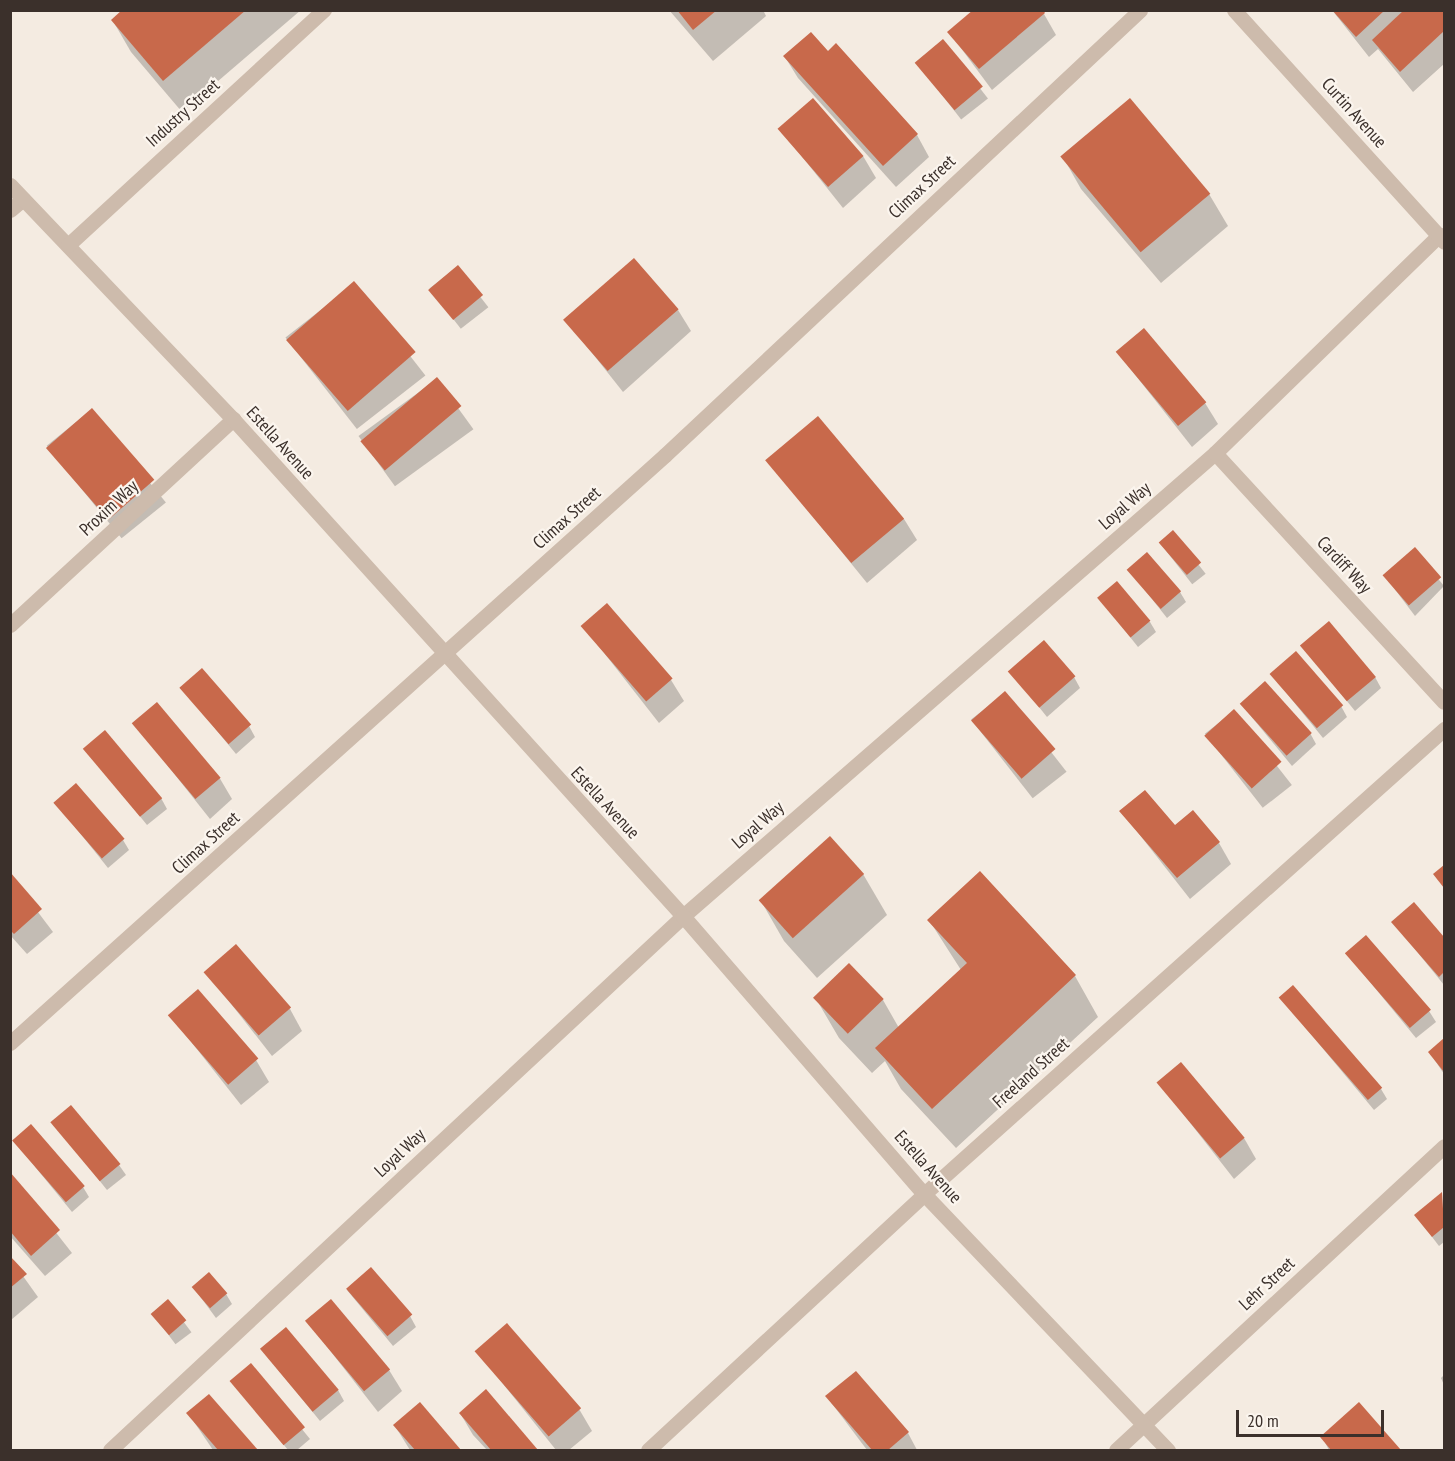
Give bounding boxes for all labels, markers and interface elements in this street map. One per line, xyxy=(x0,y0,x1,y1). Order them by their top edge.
street label: Curtin Avenue xyxy=(1317,73,1391,153)
street label: Industry Street xyxy=(142,74,224,152)
street label: Climax Street xyxy=(884,151,960,223)
street label: Estella Avenue xyxy=(242,402,318,484)
street label: Proxim Way xyxy=(75,475,143,541)
street label: Loyal Way xyxy=(1095,478,1155,534)
street label: Climax Street xyxy=(529,482,605,554)
street label: Cardiff Way xyxy=(1312,532,1376,598)
street label: Estella Avenue xyxy=(566,762,644,844)
street label: Loyal Way xyxy=(728,797,788,853)
street label: Climax Street xyxy=(168,807,244,879)
street label: Freeland Street xyxy=(988,1033,1074,1113)
street label: Loyal Way xyxy=(370,1124,430,1182)
street label: Estella Avenue xyxy=(890,1126,966,1208)
street label: Lehr Street xyxy=(1235,1253,1299,1315)
scale bar xyxy=(1239,1398,1388,1436)
text: 20 m xyxy=(1247,1409,1279,1432)

